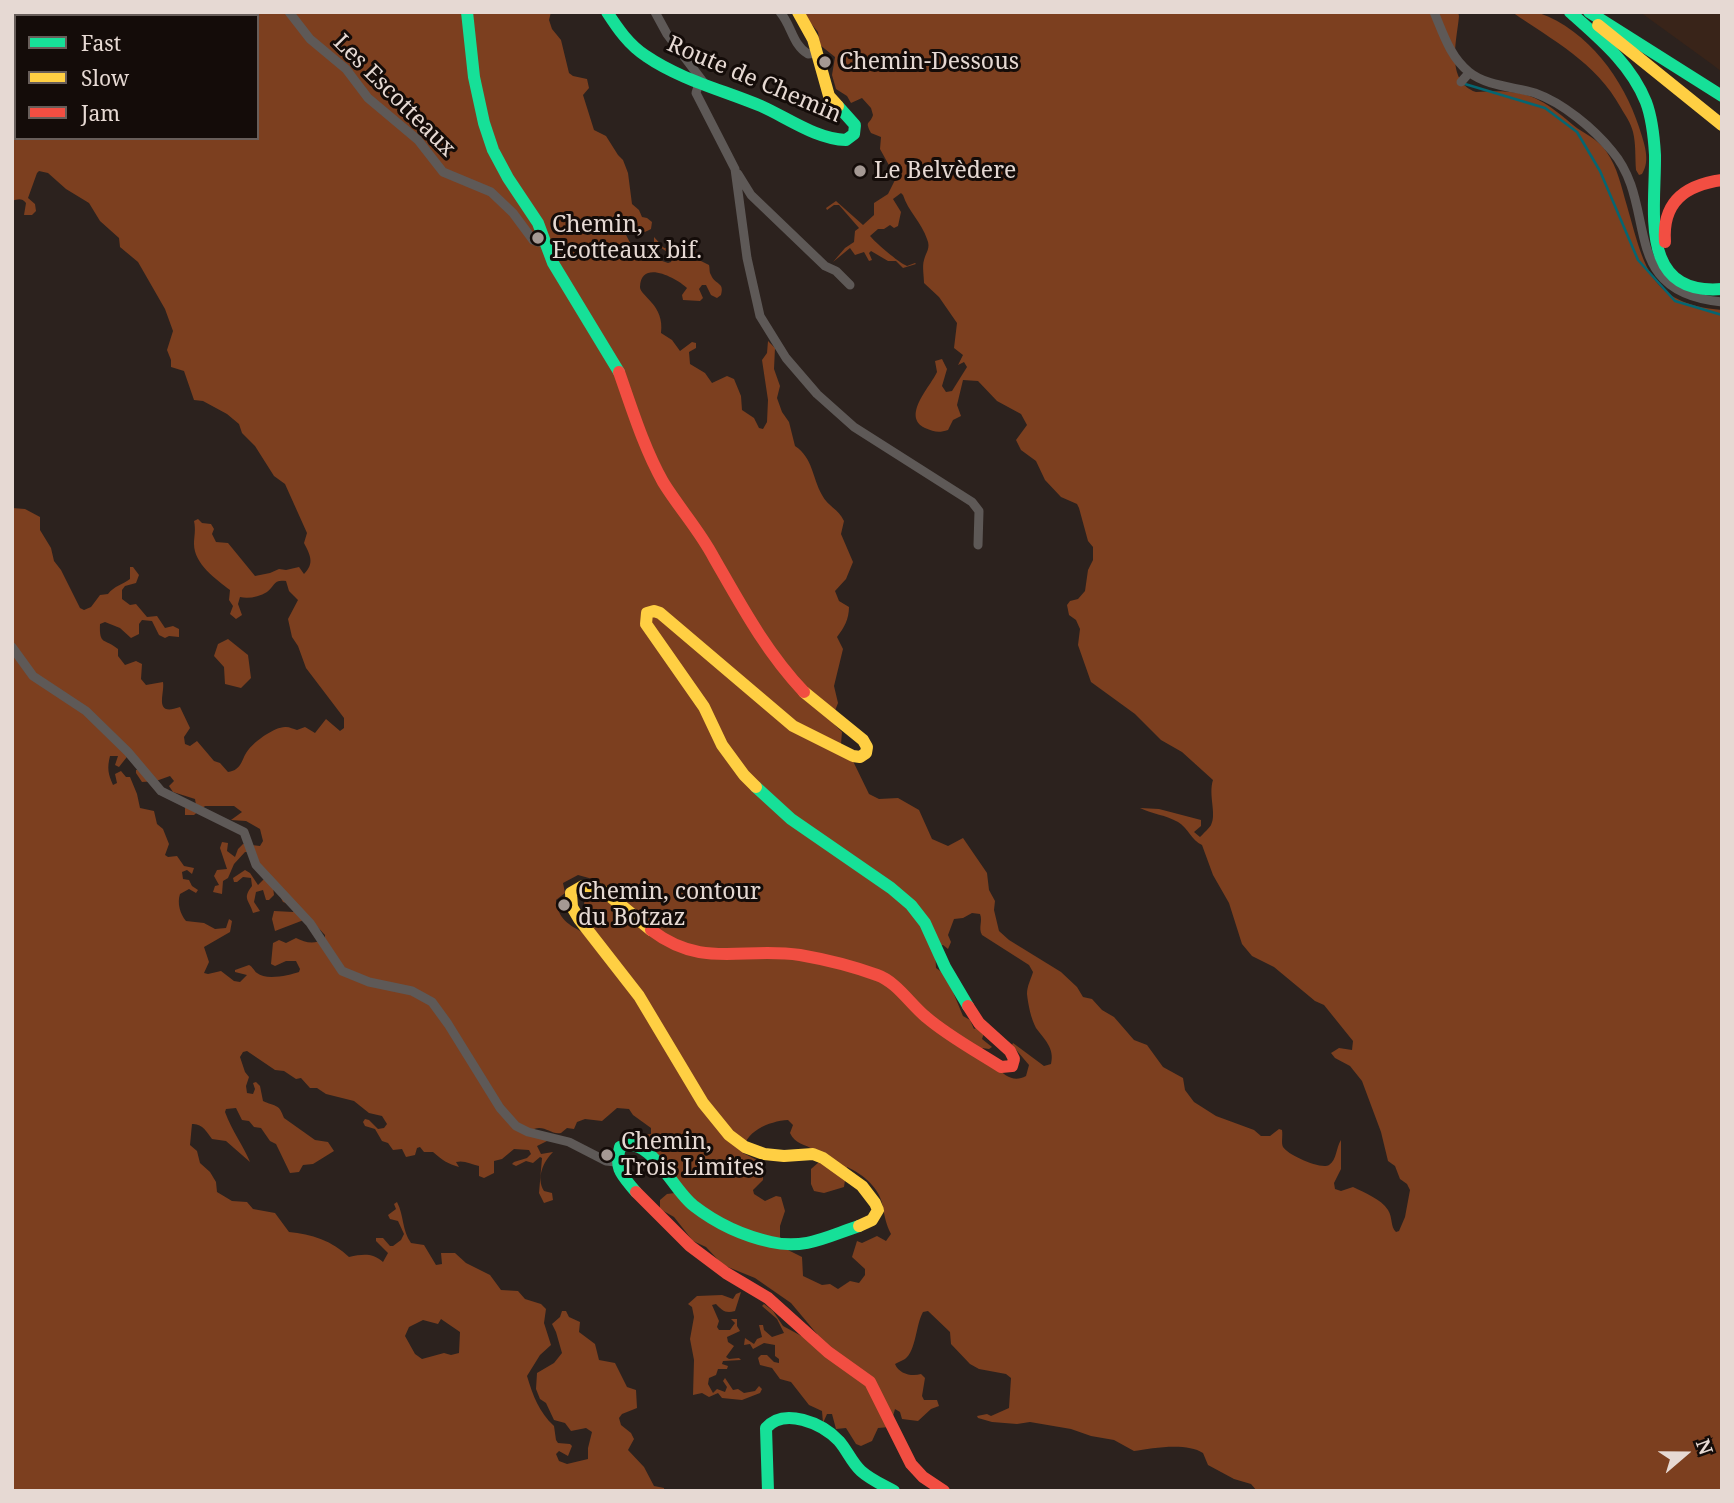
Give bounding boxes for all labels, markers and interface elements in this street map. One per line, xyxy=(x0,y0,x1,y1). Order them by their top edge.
legend xyxy=(14,14,259,140)
text: Fast xyxy=(81,29,121,57)
street label: Les Escotteaux xyxy=(327,29,461,163)
street label: Route de Chemin xyxy=(663,31,845,129)
place label: Chemin-Dessous xyxy=(839,48,1019,76)
marker: Chemin-Dessous xyxy=(817,54,833,70)
text: Slow xyxy=(81,64,129,92)
text: Jam xyxy=(81,99,120,127)
place label: Le Belvèdere xyxy=(874,157,1016,185)
marker: Le Belvèdere xyxy=(852,163,868,179)
place label: Chemin, Ecotteaux bif. xyxy=(552,211,702,265)
marker: Chemin, Ecotteaux bif. xyxy=(530,230,546,246)
place label: Chemin, contour du Botzaz xyxy=(578,878,761,932)
marker: Chemin, contour du Botzaz xyxy=(556,897,572,913)
place label: Chemin, Trois Limites xyxy=(621,1128,764,1182)
marker: Chemin, Trois Limites xyxy=(599,1147,615,1163)
north arrow xyxy=(1650,1419,1720,1489)
text: N xyxy=(1690,1435,1720,1458)

